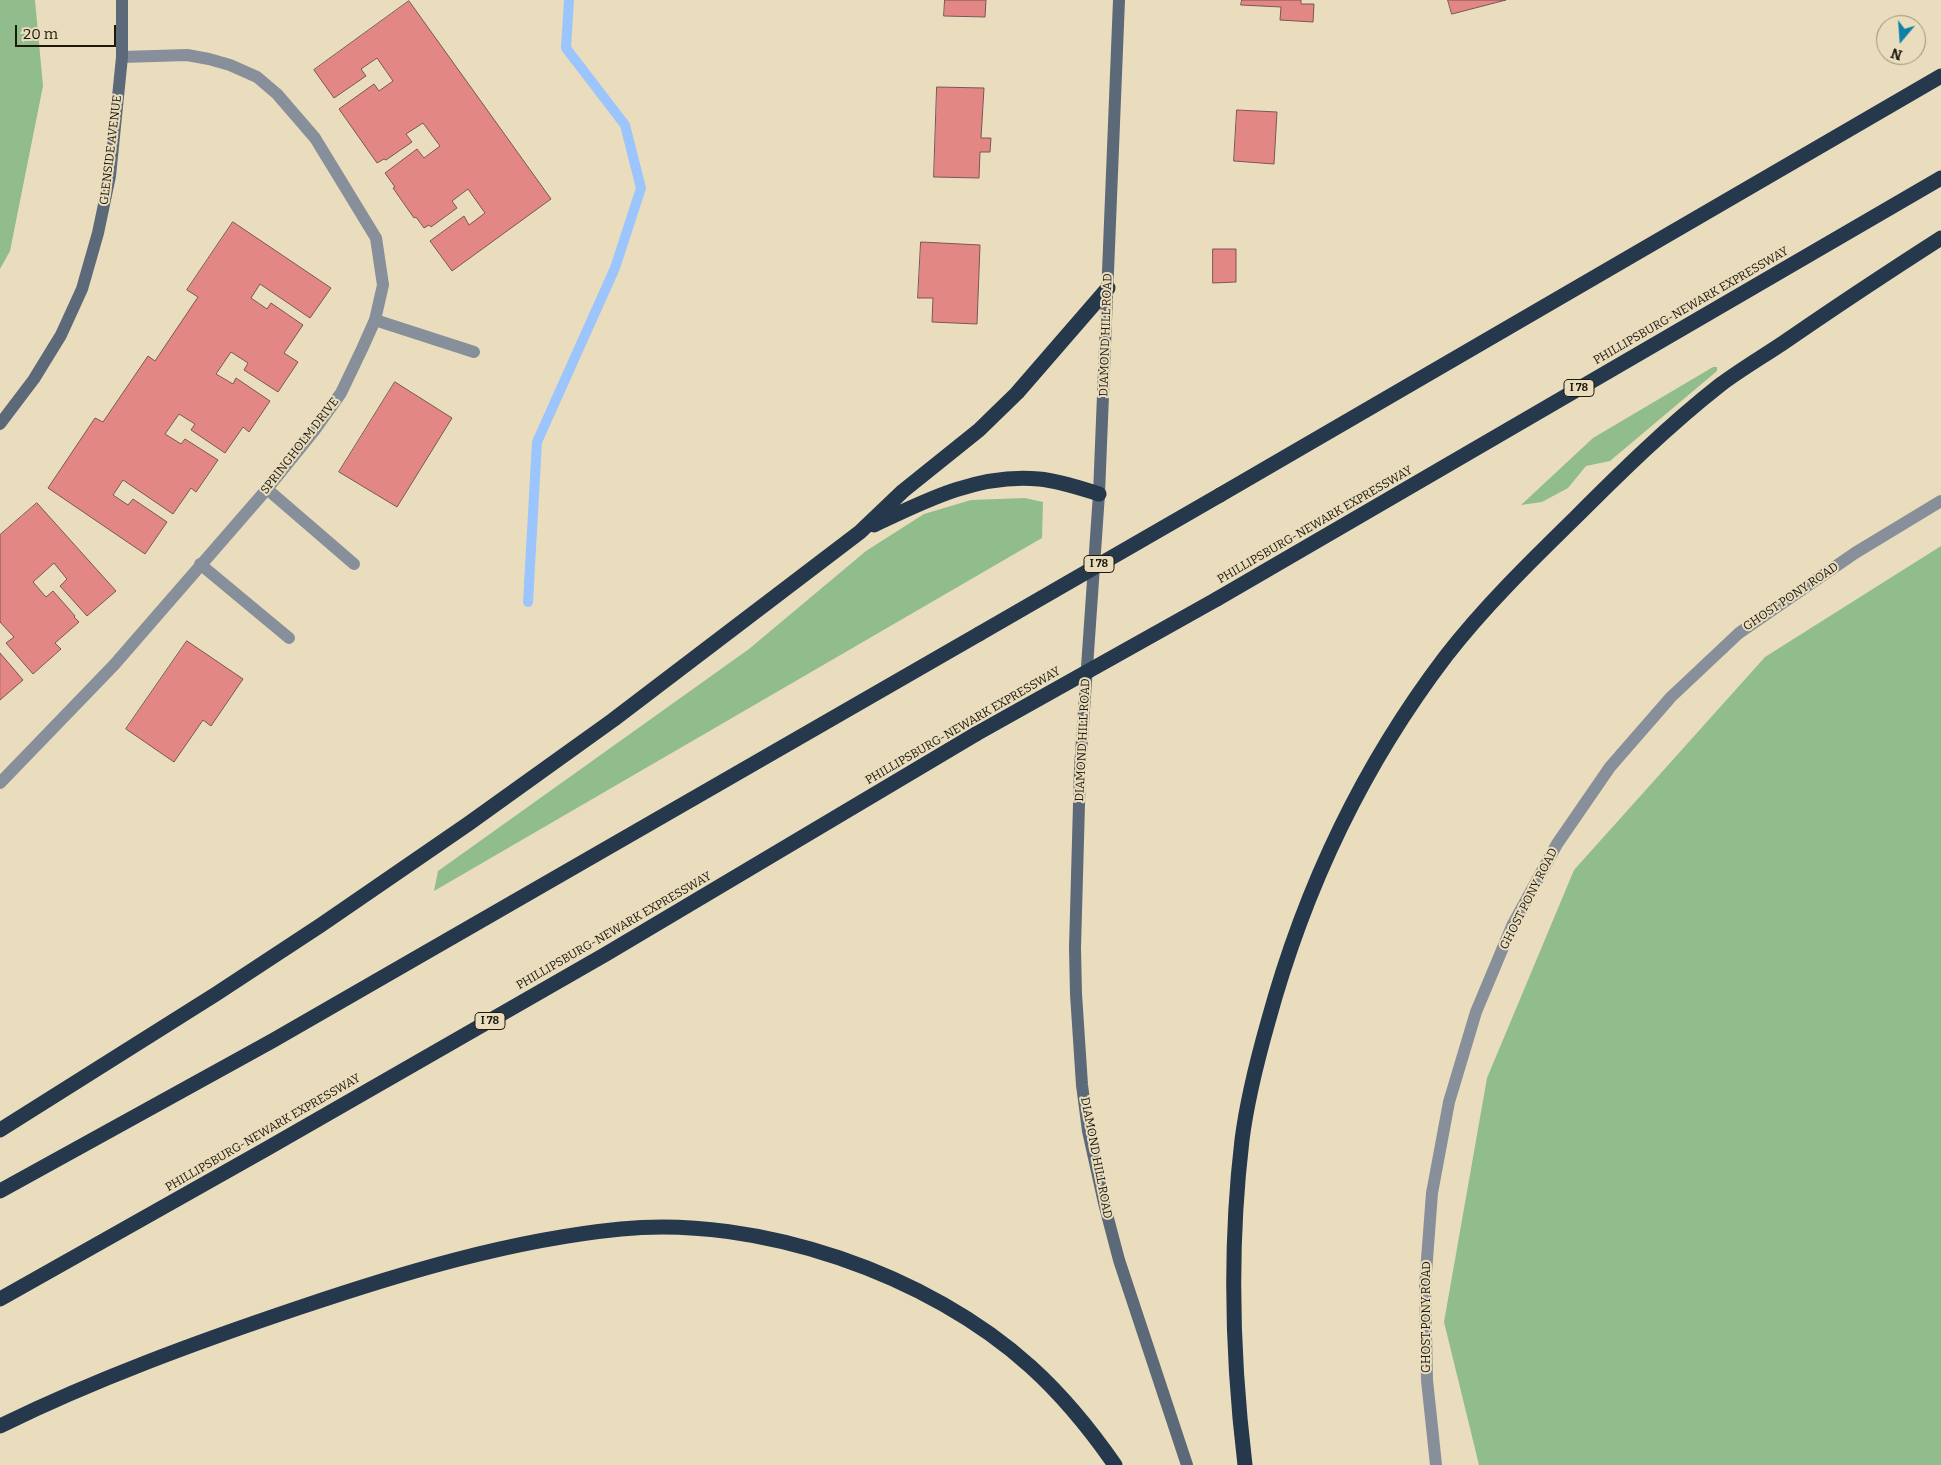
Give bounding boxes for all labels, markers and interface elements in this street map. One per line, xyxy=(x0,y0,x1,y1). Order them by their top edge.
scale bar xyxy=(18,15,119,47)
north arrow xyxy=(1876,15,1926,65)
text: 20 m xyxy=(23,25,58,43)
text: N xyxy=(1889,44,1904,64)
street label: GLENSIDE AVENUE xyxy=(97,94,125,206)
street label: PHILLIPSBURG-NEWARK EXPRESSWAY xyxy=(1591,244,1791,368)
street label: DIAMOND HILL ROAD xyxy=(1097,273,1115,397)
road number: I 78 xyxy=(1564,379,1594,396)
street label: SPRINGHOLM DRIVE xyxy=(258,395,342,497)
street label: PHILLIPSBURG-NEWARK EXPRESSWAY xyxy=(1215,463,1415,587)
road number: I 78 xyxy=(1084,556,1114,572)
street label: GHOST PONY ROAD xyxy=(1741,560,1841,634)
street label: PHILLIPSBURG-NEWARK EXPRESSWAY xyxy=(863,664,1063,788)
street label: DIAMOND HILL ROAD xyxy=(1073,678,1093,802)
street label: GHOST PONY ROAD xyxy=(1497,846,1561,952)
street label: PHILLIPSBURG-NEWARK EXPRESSWAY xyxy=(514,869,714,993)
road number: I 78 xyxy=(475,1012,505,1030)
street label: PHILLIPSBURG-NEWARK EXPRESSWAY xyxy=(163,1071,363,1195)
street label: DIAMOND HILL ROAD xyxy=(1077,1096,1115,1220)
street label: GHOST PONY ROAD xyxy=(1420,1261,1434,1373)

